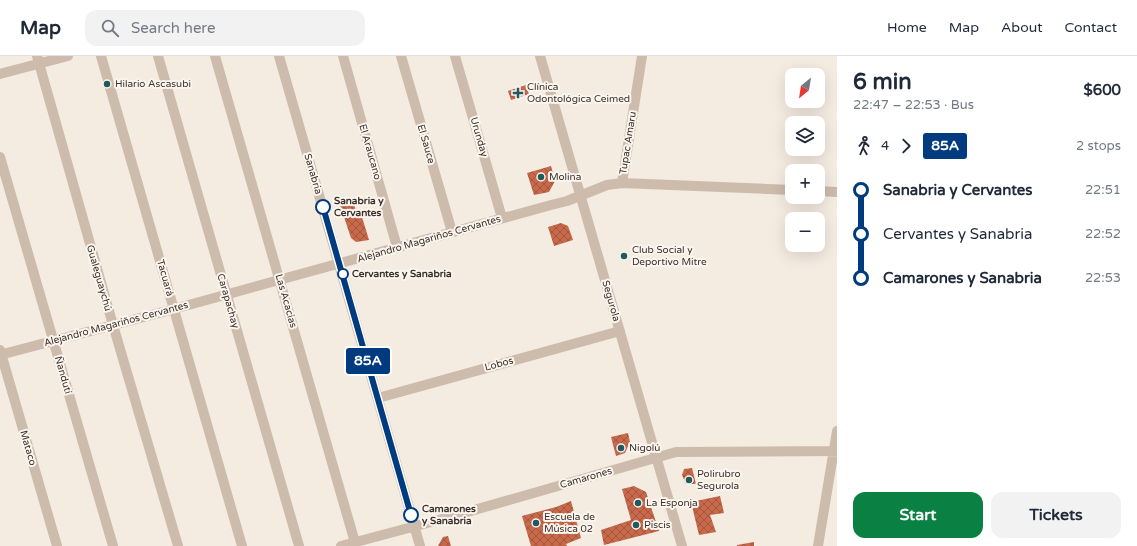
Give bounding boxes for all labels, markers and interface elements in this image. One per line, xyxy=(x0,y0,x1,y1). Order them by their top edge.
search box xyxy=(85,10,365,46)
text: Map xyxy=(20,17,61,39)
icon: search xyxy=(99,17,121,39)
text: Search here xyxy=(131,19,215,37)
text: Home xyxy=(887,19,927,36)
text: Map xyxy=(949,19,979,36)
text: About xyxy=(1001,19,1043,36)
text: Contact xyxy=(1065,19,1117,36)
north arrow xyxy=(785,68,825,108)
map controls xyxy=(785,68,825,252)
text: 6 min xyxy=(853,69,912,95)
place label: Hilario Ascasubi xyxy=(115,78,191,90)
marker: Hilario Ascasubi xyxy=(102,79,112,89)
place label: Clínica Odontológica Ceimed xyxy=(527,81,630,105)
text: $600 xyxy=(1083,81,1121,99)
marker: Clínica Odontológica Ceimed xyxy=(512,87,524,99)
text: 22:47 – 22:53 · Bus xyxy=(853,97,974,113)
street label: Tupac Amaru xyxy=(617,111,639,175)
street label: Urunday xyxy=(468,116,491,159)
button: layers xyxy=(785,116,825,156)
street label: El Araucano xyxy=(356,123,384,181)
street label: El Sauce xyxy=(415,123,437,165)
icon: walk xyxy=(853,135,875,157)
icon: forward xyxy=(895,135,917,157)
text: 85A xyxy=(931,137,959,154)
text: 4 xyxy=(881,138,889,154)
text: 2 stops xyxy=(1076,138,1121,154)
street label: Sanabria xyxy=(301,152,325,196)
button: + xyxy=(785,164,825,204)
place label: Molina xyxy=(549,171,581,183)
marker: Molina xyxy=(536,172,546,182)
text: Sanabria y Cervantes xyxy=(883,181,1032,199)
text: 22:51 xyxy=(1085,182,1121,198)
place label: Sanabria y Cervantes xyxy=(334,195,384,219)
marker: Sanabria y Cervantes xyxy=(315,199,331,215)
button: − xyxy=(785,212,825,252)
street label: Alejandro Magariños Cervantes xyxy=(356,213,502,265)
text: Cervantes y Sanabria xyxy=(883,225,1032,243)
text: 22:52 xyxy=(1085,226,1121,242)
street label: Gualeguaychú xyxy=(84,244,114,312)
place label: Club Social y Deportivo Mitre xyxy=(632,244,707,268)
marker: Club Social y Deportivo Mitre xyxy=(619,251,629,261)
street label: Tacuará xyxy=(154,258,176,298)
marker: Cervantes y Sanabria xyxy=(337,268,349,280)
place label: Cervantes y Sanabria xyxy=(352,268,452,280)
text: Camarones y Sanabria xyxy=(883,269,1042,287)
text: 22:53 xyxy=(1085,270,1121,286)
street label: Carapachay xyxy=(214,272,242,330)
street label: Las Acacias xyxy=(273,273,299,329)
street label: Segurola xyxy=(599,279,623,323)
street label: Alejandro Magariños Cervantes xyxy=(43,299,190,349)
line badge: 85A xyxy=(345,348,391,374)
text: 85A xyxy=(354,352,382,369)
street label: Lobos xyxy=(483,354,515,374)
street label: Ñandutí xyxy=(52,355,74,396)
street label: Mataco xyxy=(17,429,39,467)
place label: Nigolú xyxy=(629,442,660,454)
marker: Nigolú xyxy=(616,443,626,453)
street label: Camarones xyxy=(559,465,614,491)
place label: Polirubro Segurola xyxy=(697,468,741,492)
marker: Polirubro Segurola xyxy=(684,475,694,485)
button: Start xyxy=(853,492,983,538)
button: Tickets xyxy=(991,492,1121,538)
place label: La Esponja xyxy=(646,497,698,509)
marker: La Esponja xyxy=(633,498,643,508)
place label: Camarones y Sanabria xyxy=(422,503,476,527)
marker: Camarones y Sanabria xyxy=(403,507,419,523)
place label: Escuela de Música 02 xyxy=(544,511,595,535)
marker: Escuela de Música 02 xyxy=(531,518,541,528)
place label: Piscis xyxy=(644,519,671,531)
marker: Piscis xyxy=(631,520,641,530)

